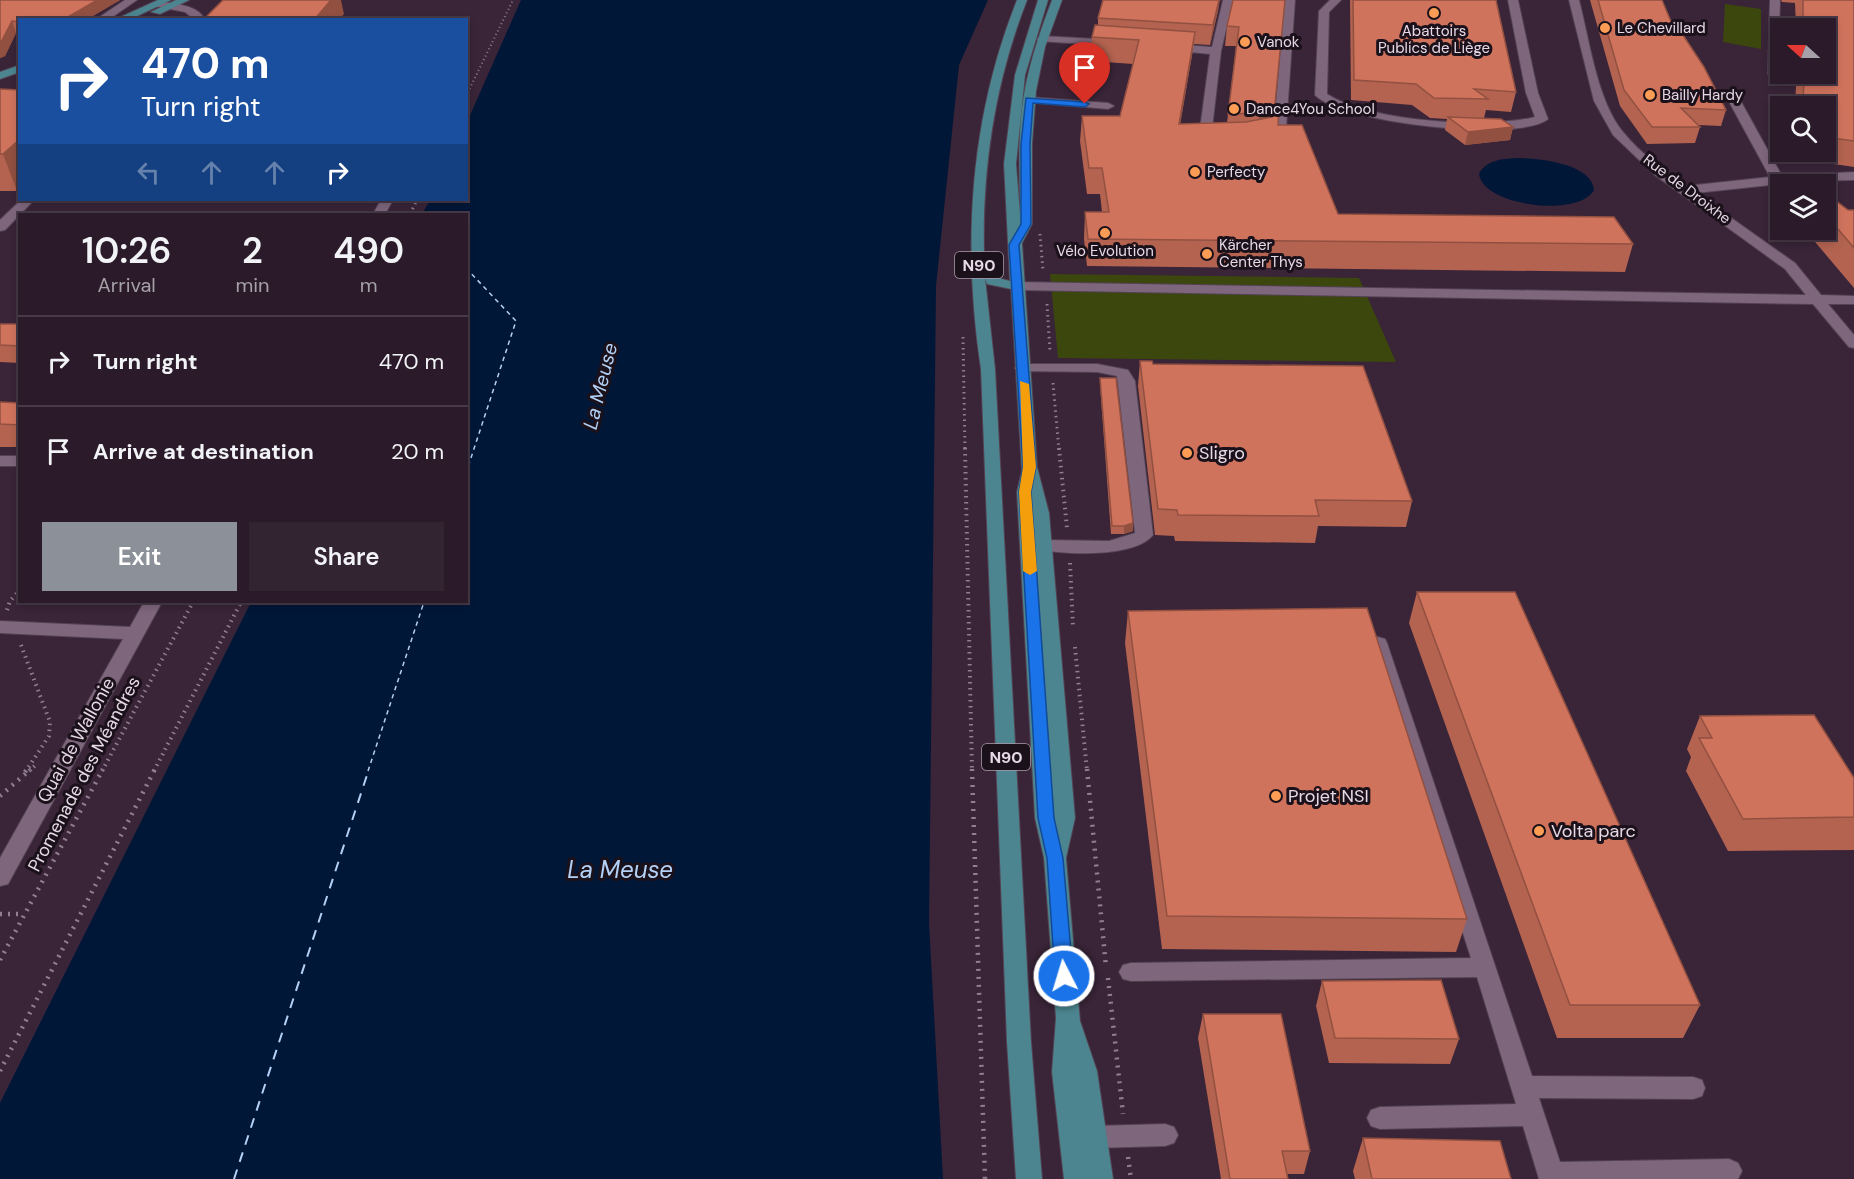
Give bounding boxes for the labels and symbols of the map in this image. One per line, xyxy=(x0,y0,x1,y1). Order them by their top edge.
marker: Abattoirs Publics de Liège xyxy=(1427,6,1441,20)
place label: Le Chevillard xyxy=(1617,18,1706,38)
north arrow xyxy=(1770,18,1836,84)
place label: Abattoirs Publics de Liège xyxy=(1378,21,1490,58)
marker: Le Chevillard xyxy=(1598,21,1612,35)
place label: Vanok xyxy=(1257,32,1300,52)
marker: Vanok xyxy=(1238,35,1252,49)
pin xyxy=(1059,42,1110,104)
place label: Bailly Hardy xyxy=(1662,85,1744,105)
marker: Bailly Hardy xyxy=(1643,88,1657,102)
place label: Dance4You School xyxy=(1246,99,1375,119)
marker: Dance4You School xyxy=(1227,102,1241,116)
street label: Rue de Droixhe xyxy=(1639,150,1735,228)
place label: Perfecty xyxy=(1207,162,1266,182)
marker: Perfecty xyxy=(1188,165,1202,179)
marker: Vélo Evolution xyxy=(1098,226,1112,240)
place label: Kärcher Center Thys xyxy=(1219,235,1303,272)
place label: Vélo Evolution xyxy=(1056,241,1154,261)
marker: Kärcher Center Thys xyxy=(1200,247,1214,261)
road number: N90 xyxy=(955,252,1003,278)
water label: La Meuse xyxy=(577,340,623,432)
place label: Sligro xyxy=(1199,441,1245,465)
marker: Sligro xyxy=(1180,446,1194,460)
street label: Promenade des Méandres xyxy=(22,672,146,876)
street label: Quai de Wallonie xyxy=(32,673,120,807)
road number: N90 xyxy=(982,744,1030,770)
place label: Projet NSI xyxy=(1288,784,1369,808)
marker: Projet NSI xyxy=(1269,789,1283,803)
place label: Volta parc xyxy=(1551,819,1636,843)
marker: Volta parc xyxy=(1532,824,1546,838)
water label: La Meuse xyxy=(567,854,673,885)
position arrow xyxy=(1032,944,1096,1008)

